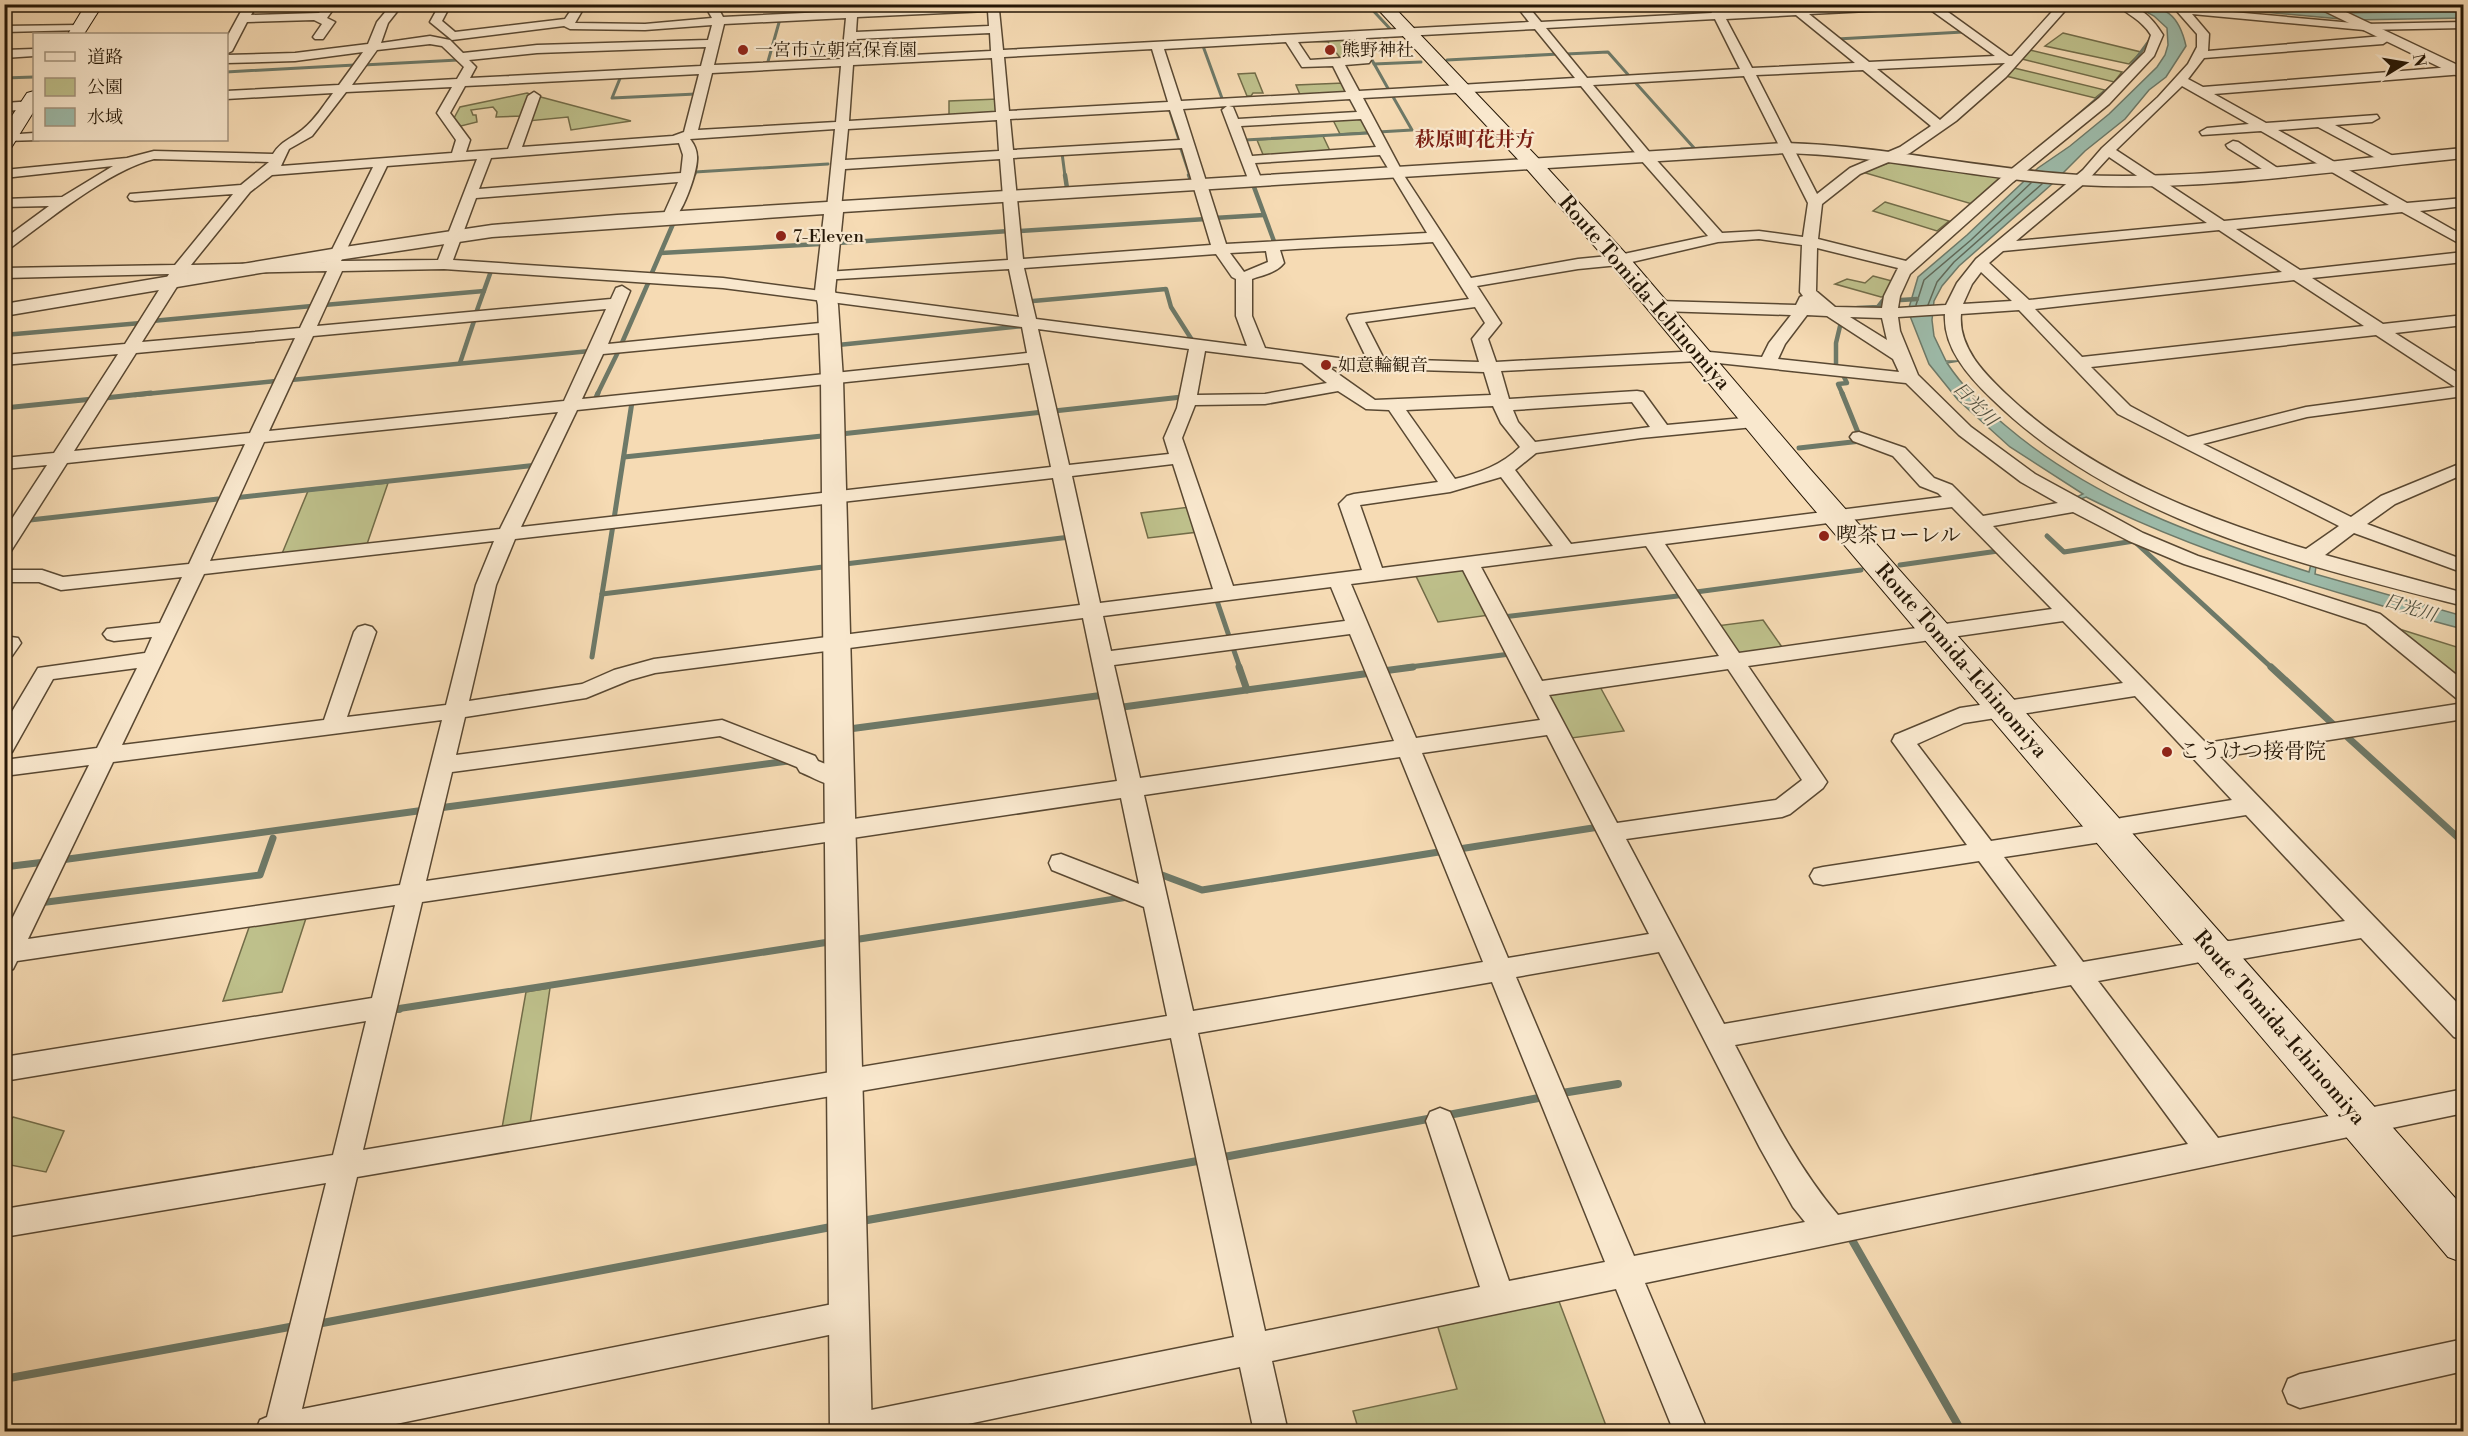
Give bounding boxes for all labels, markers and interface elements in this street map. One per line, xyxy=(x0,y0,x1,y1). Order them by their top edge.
legend xyxy=(33,33,228,141)
north arrow xyxy=(2375,33,2435,93)
place label: 一宮市立朝宮保育園 xyxy=(755,39,917,62)
place label: 熊野神社 xyxy=(1342,39,1414,62)
marker: 一宮市立朝宮保育園 xyxy=(736,43,750,57)
marker: 熊野神社 xyxy=(1323,43,1337,57)
text: 道路 xyxy=(87,46,123,69)
text: N xyxy=(2408,52,2430,69)
text: 公園 xyxy=(87,76,123,99)
text: 水域 xyxy=(87,106,123,129)
district label: 萩原町花井方 xyxy=(1415,128,1535,153)
street label: Route Tomida-Ichinomiya xyxy=(1552,190,1736,396)
place label: 7-Eleven xyxy=(793,225,864,248)
marker: 7-Eleven xyxy=(774,229,788,243)
place label: 如意輪観音 xyxy=(1338,354,1428,377)
marker: 如意輪観音 xyxy=(1319,358,1333,372)
water label: 日光川 xyxy=(1948,377,2004,433)
place label: 喫茶ローレル xyxy=(1836,523,1961,549)
marker: 喫茶ローレル xyxy=(1817,529,1831,543)
street label: Route Tomida-Ichinomiya xyxy=(1869,558,2053,764)
water label: 日光川 xyxy=(2381,589,2441,627)
place label: こうけつ接骨院 xyxy=(2179,739,2326,765)
marker: こうけつ接骨院 xyxy=(2160,745,2174,759)
street label: Route Tomida-Ichinomiya xyxy=(2187,925,2371,1131)

